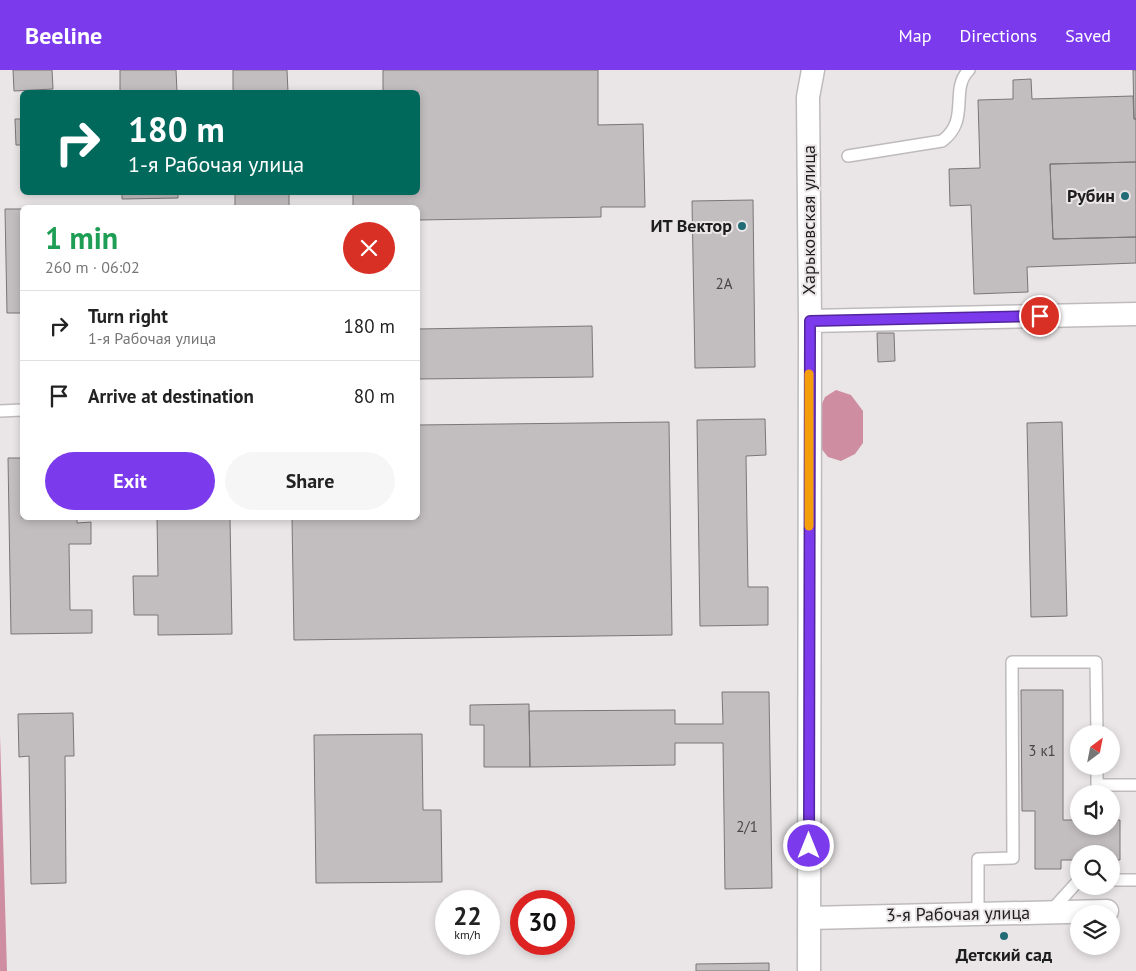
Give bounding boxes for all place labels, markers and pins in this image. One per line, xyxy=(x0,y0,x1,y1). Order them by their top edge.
place label: Рубин xyxy=(1067,184,1115,207)
marker: Рубин xyxy=(1119,190,1131,202)
place label: ИТ Вектор xyxy=(651,214,732,237)
marker: ИТ Вектор xyxy=(736,220,748,232)
pin xyxy=(1019,295,1061,337)
marker: Детский сад xyxy=(998,930,1010,942)
place label: Детский сад xyxy=(956,943,1052,966)

